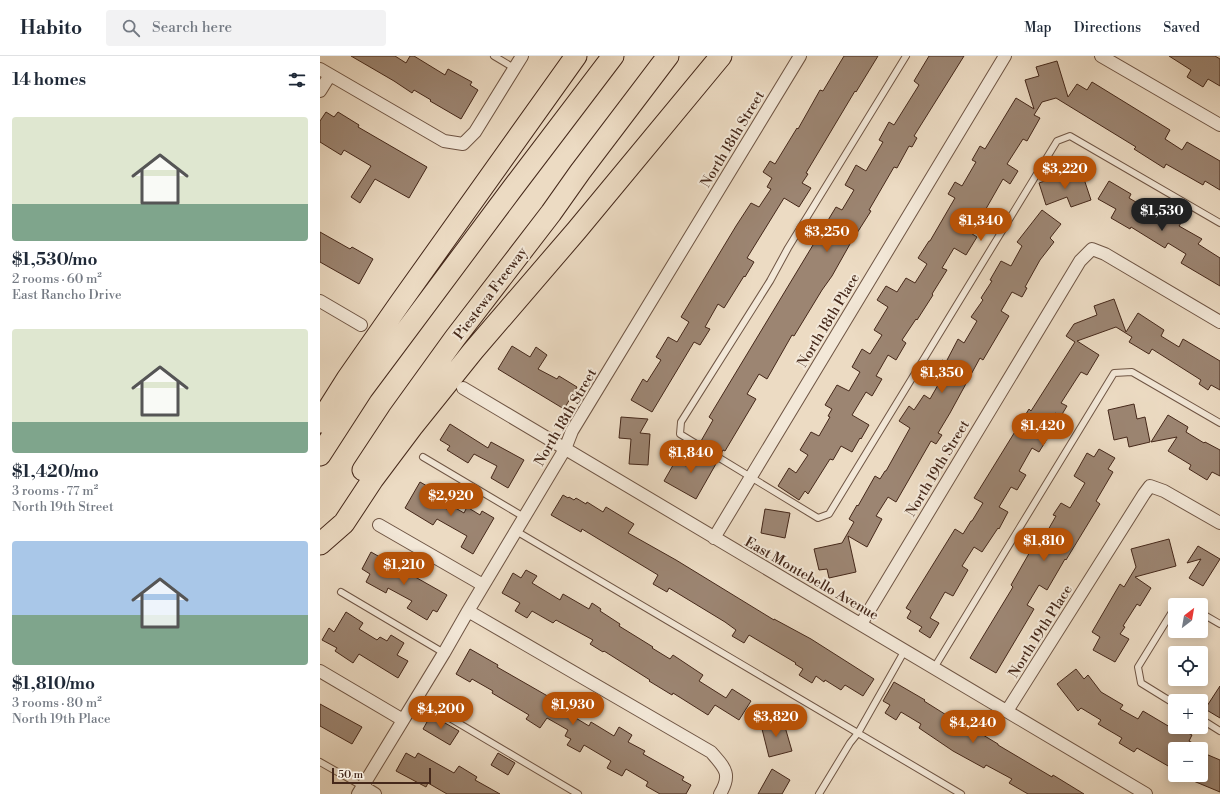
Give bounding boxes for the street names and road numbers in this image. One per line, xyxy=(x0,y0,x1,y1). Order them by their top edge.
street label: North 18th Street xyxy=(697,88,769,191)
street label: Piestewa Freeway xyxy=(450,243,532,344)
street label: North 18th Place xyxy=(794,270,864,371)
street label: North 18th Street xyxy=(531,365,601,469)
street label: North 19th Street xyxy=(902,417,974,520)
street label: East Montebello Avenue xyxy=(741,533,882,625)
street label: North 19th Place xyxy=(1005,582,1077,681)

